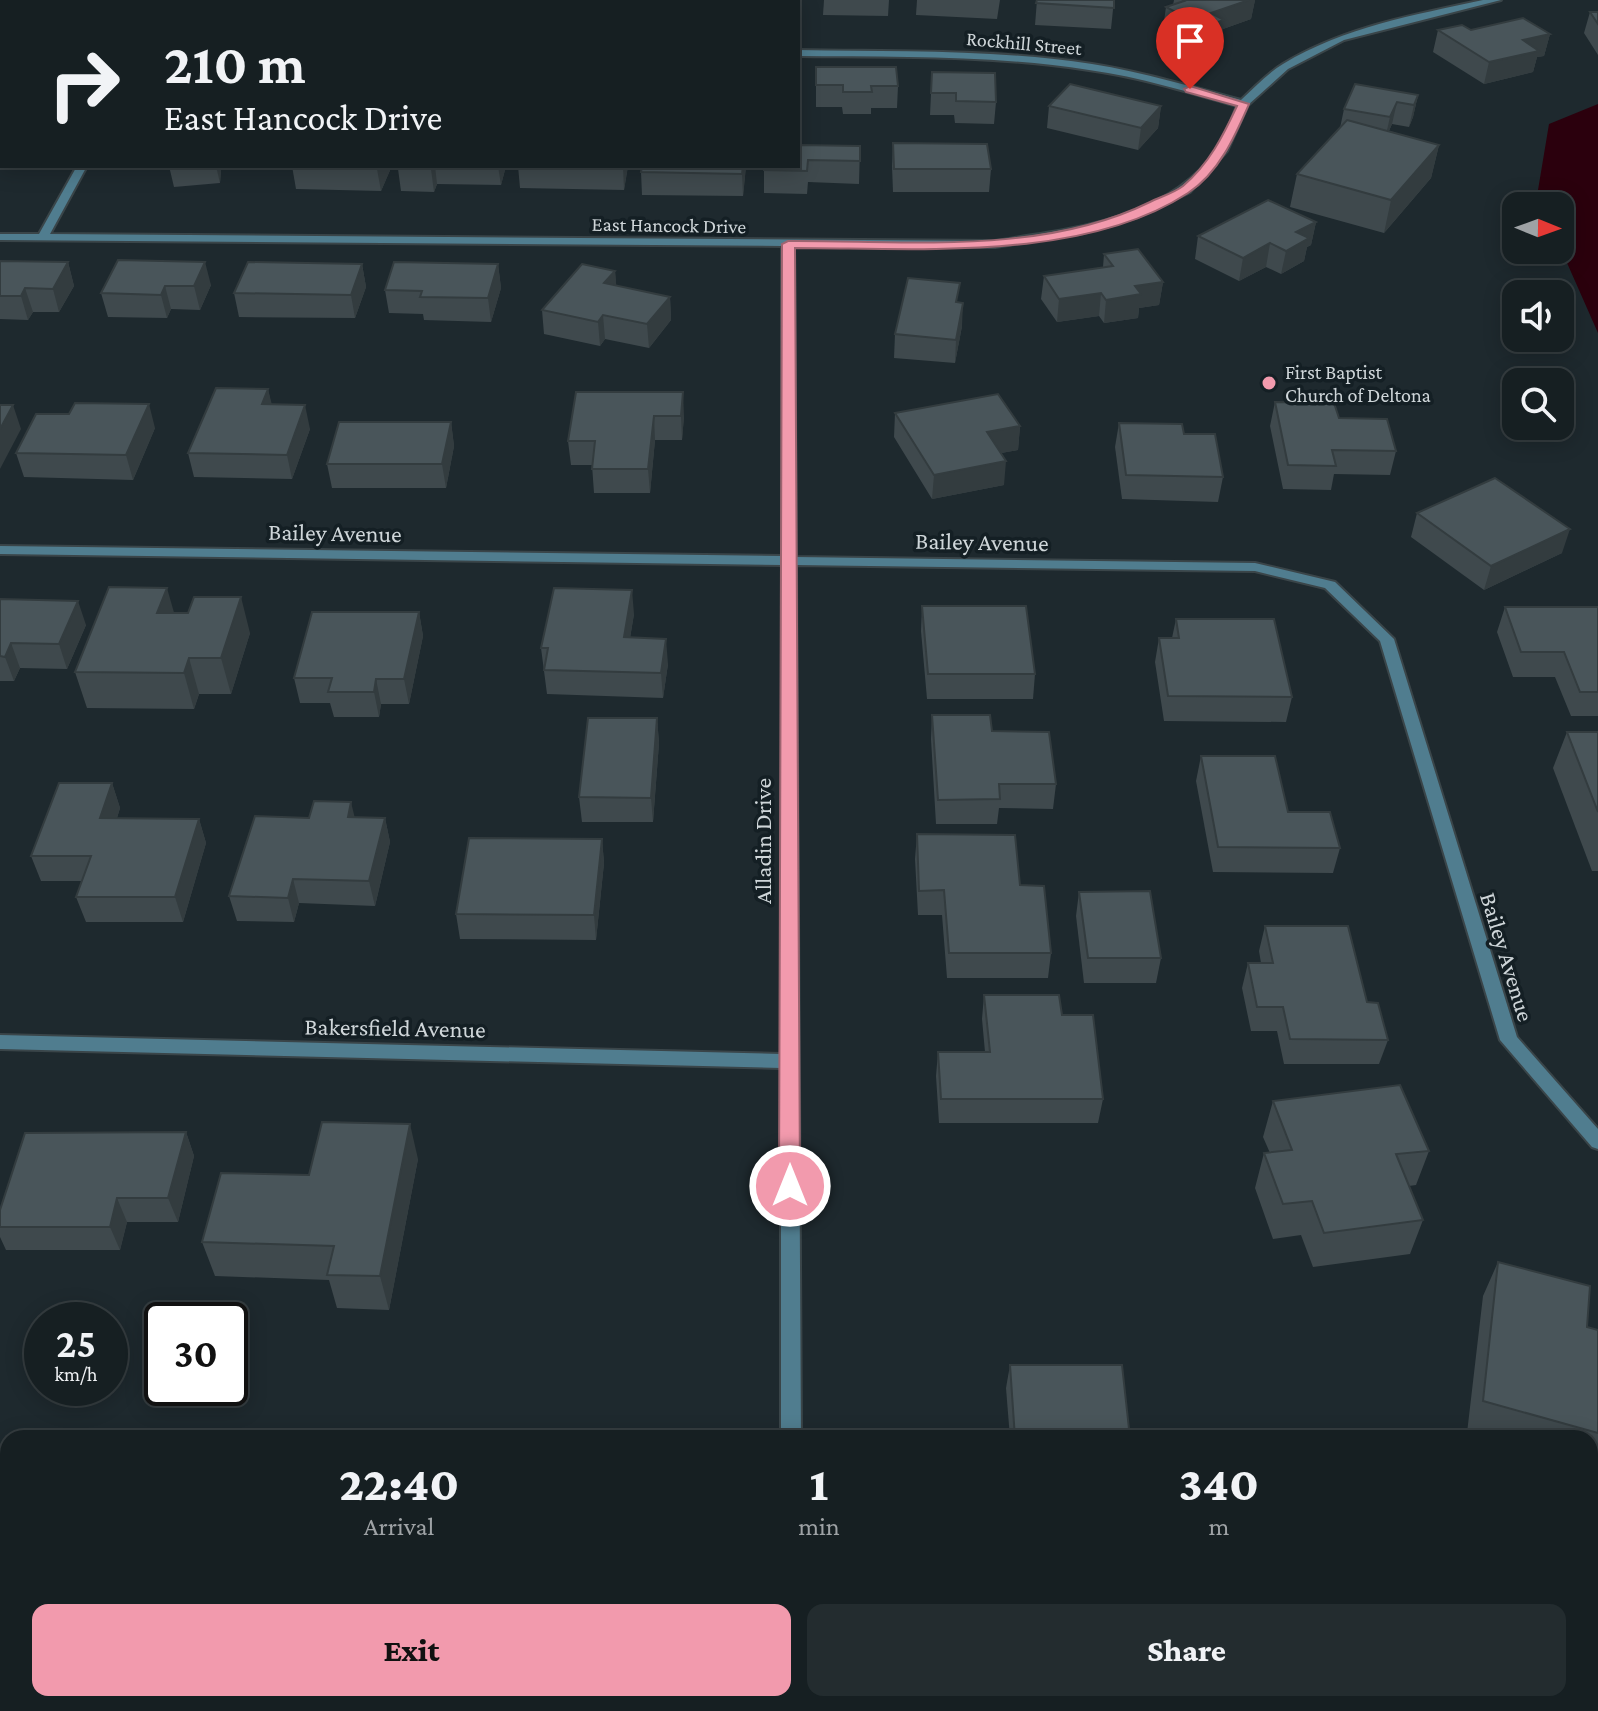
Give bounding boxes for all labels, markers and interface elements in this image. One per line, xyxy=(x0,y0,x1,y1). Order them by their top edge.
pin xyxy=(1156,7,1224,89)
icon: arrive xyxy=(1168,19,1212,63)
street label: Rockhill Street xyxy=(965,27,1083,59)
icon: right xyxy=(32,32,136,136)
text: 210 m xyxy=(164,33,306,95)
text: East Hancock Drive xyxy=(164,98,442,138)
north arrow xyxy=(1502,192,1574,264)
map controls xyxy=(1502,192,1574,440)
street label: East Hancock Drive xyxy=(592,213,747,237)
button: sound xyxy=(1502,280,1574,352)
place label: First Baptist Church of Deltona xyxy=(1285,361,1431,406)
button: search xyxy=(1502,368,1574,440)
marker: First Baptist Church of Deltona xyxy=(1260,374,1278,392)
street label: Bailey Avenue xyxy=(268,518,402,547)
street label: Bailey Avenue xyxy=(915,527,1049,556)
street label: Alladin Drive xyxy=(749,778,776,904)
street label: Bailey Avenue xyxy=(1475,889,1540,1025)
street label: Bakersfield Avenue xyxy=(304,1012,486,1043)
position arrow xyxy=(748,1144,832,1228)
speed limit sign: 30 xyxy=(144,1302,248,1406)
text: 25 xyxy=(56,1321,96,1366)
text: km/h xyxy=(54,1363,98,1385)
text: 22:40 xyxy=(339,1457,459,1510)
text: 1 xyxy=(810,1457,828,1510)
text: 340 xyxy=(1179,1457,1259,1510)
text: Arrival xyxy=(364,1512,434,1541)
text: min xyxy=(798,1512,840,1541)
text: m xyxy=(1208,1512,1229,1541)
button: Exit xyxy=(32,1604,791,1696)
button: Share xyxy=(807,1604,1566,1696)

